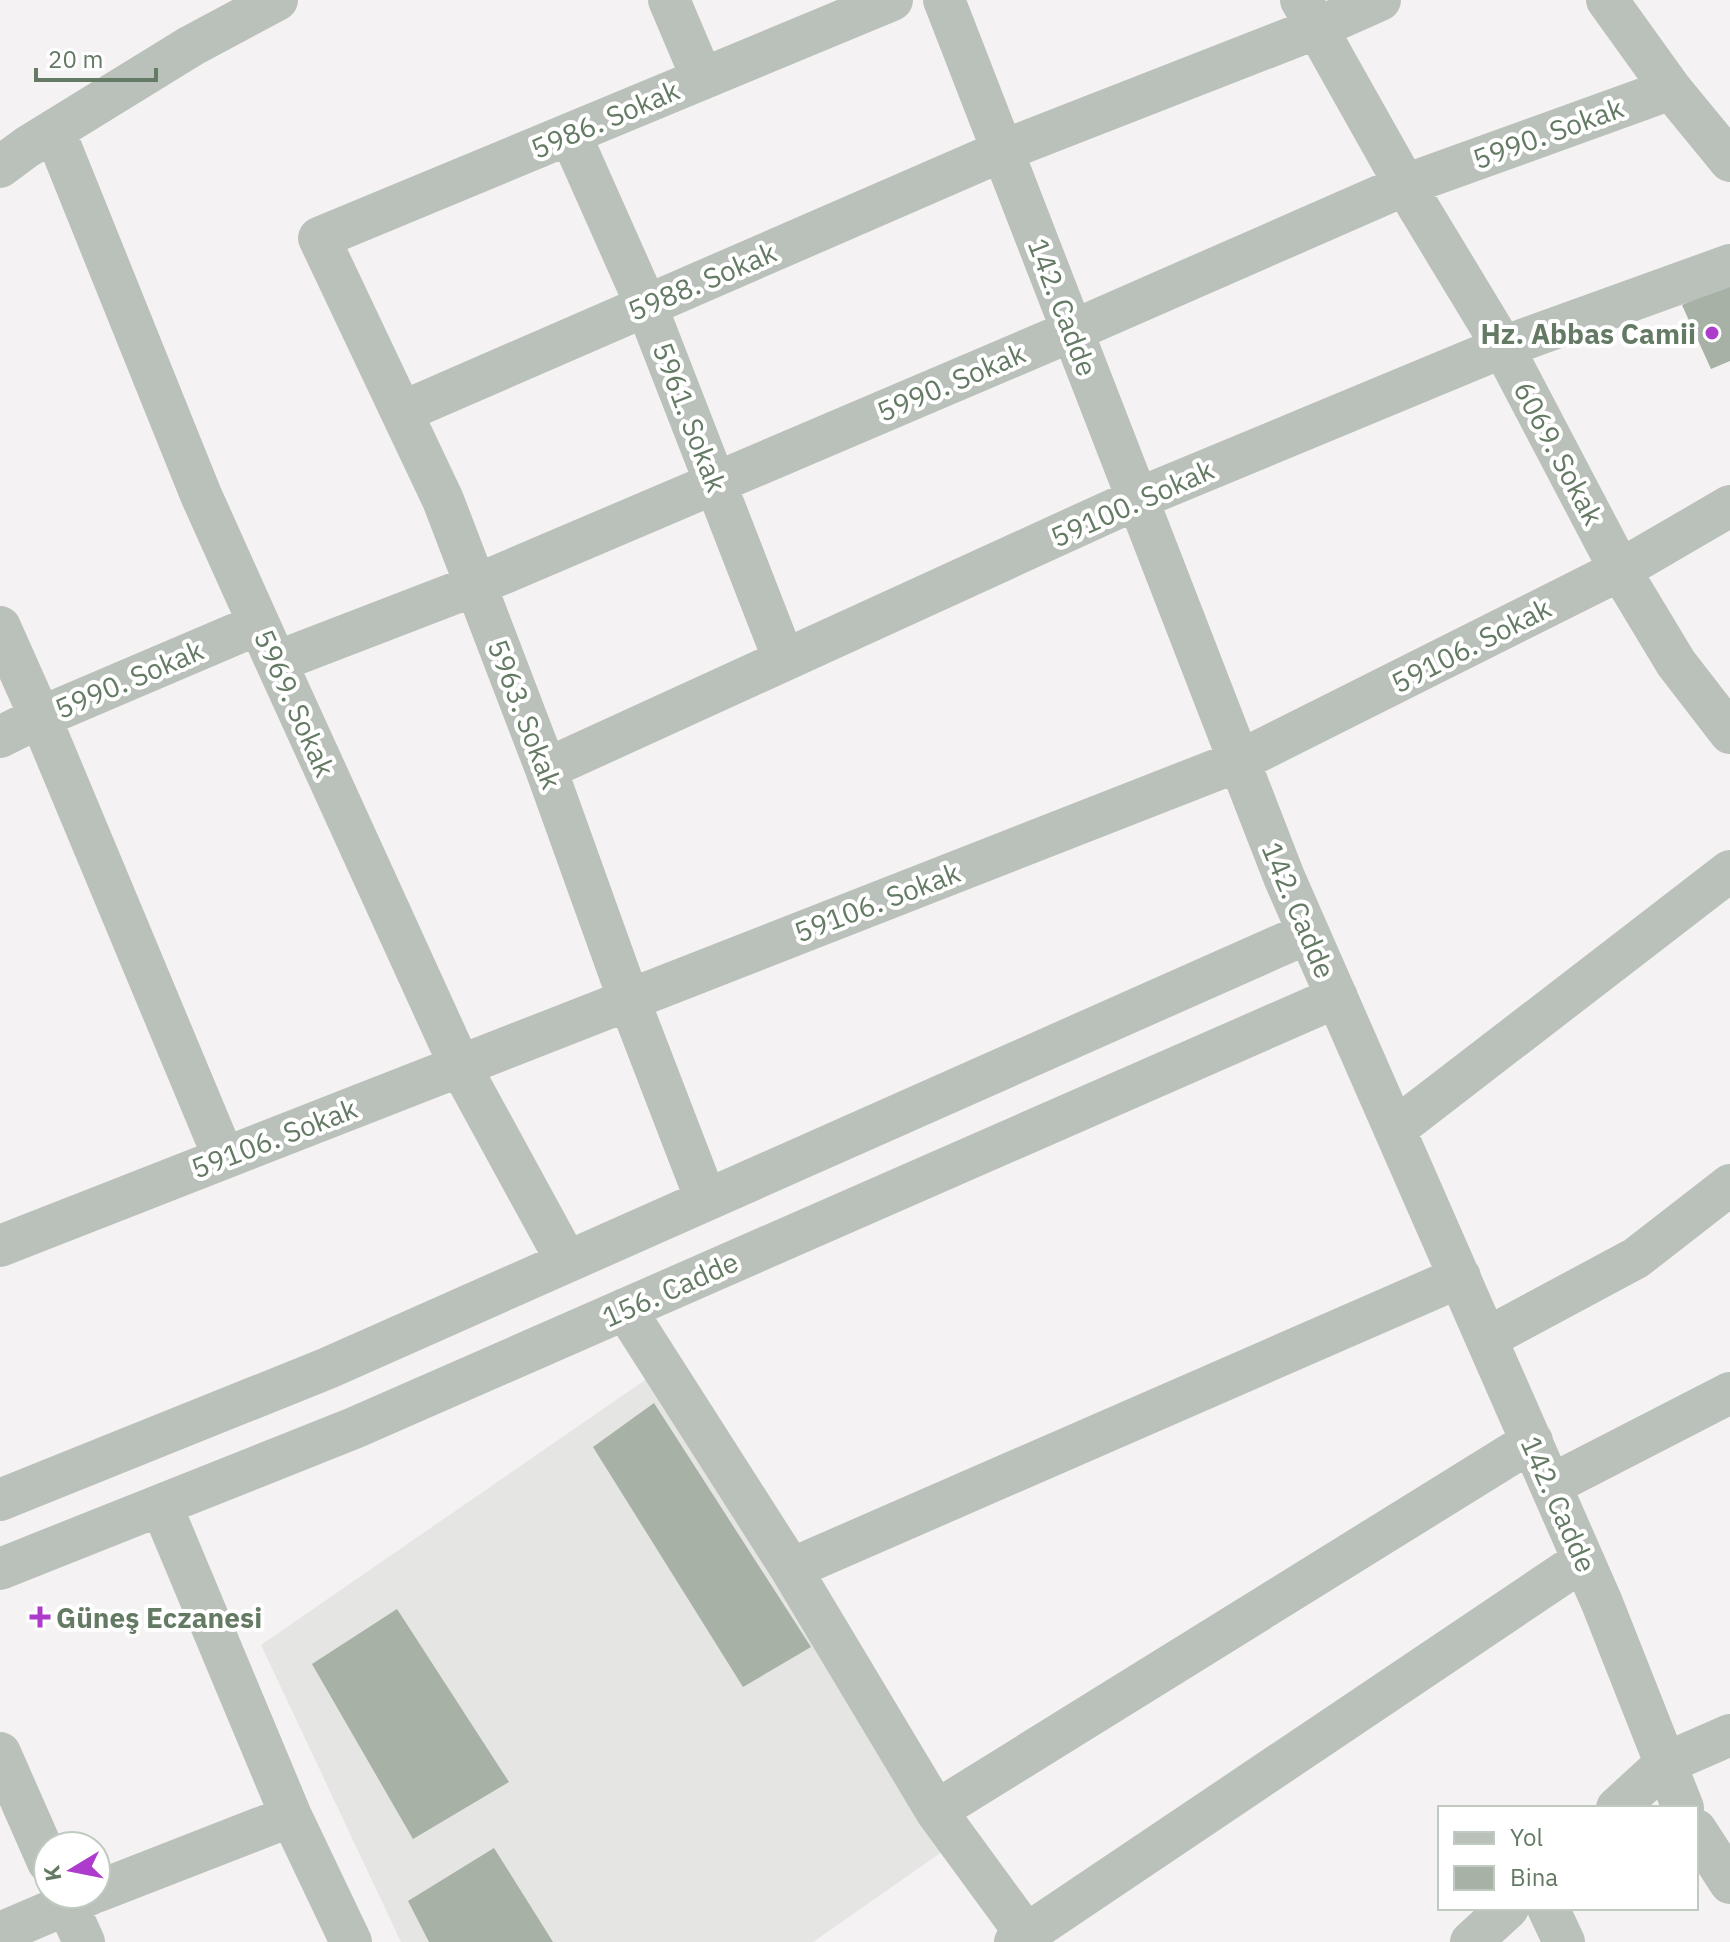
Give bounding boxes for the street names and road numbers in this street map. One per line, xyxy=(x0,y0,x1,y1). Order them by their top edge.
street label: 5986. Sokak xyxy=(525,71,685,167)
street label: 5990. Sokak xyxy=(1468,89,1629,177)
street label: 5988. Sokak xyxy=(622,233,782,329)
street label: 142. Cadde xyxy=(1020,233,1106,381)
street label: 5990. Sokak xyxy=(871,334,1031,430)
street label: 5961. Sokak xyxy=(644,337,736,497)
street label: 6069. Sokak xyxy=(1506,375,1612,532)
street label: 59100. Sokak xyxy=(1045,451,1219,555)
street label: 59106. Sokak xyxy=(1385,589,1557,701)
street label: 5969. Sokak xyxy=(246,623,344,783)
street label: 5990. Sokak xyxy=(49,631,209,727)
street label: 5963. Sokak xyxy=(479,634,571,794)
street label: 142. Cadde xyxy=(1254,836,1344,984)
street label: 59106. Sokak xyxy=(789,853,965,951)
street label: 59106. Sokak xyxy=(186,1089,362,1187)
street label: 156. Cadde xyxy=(596,1243,744,1335)
street label: 142. Cadde xyxy=(1513,1430,1605,1578)

